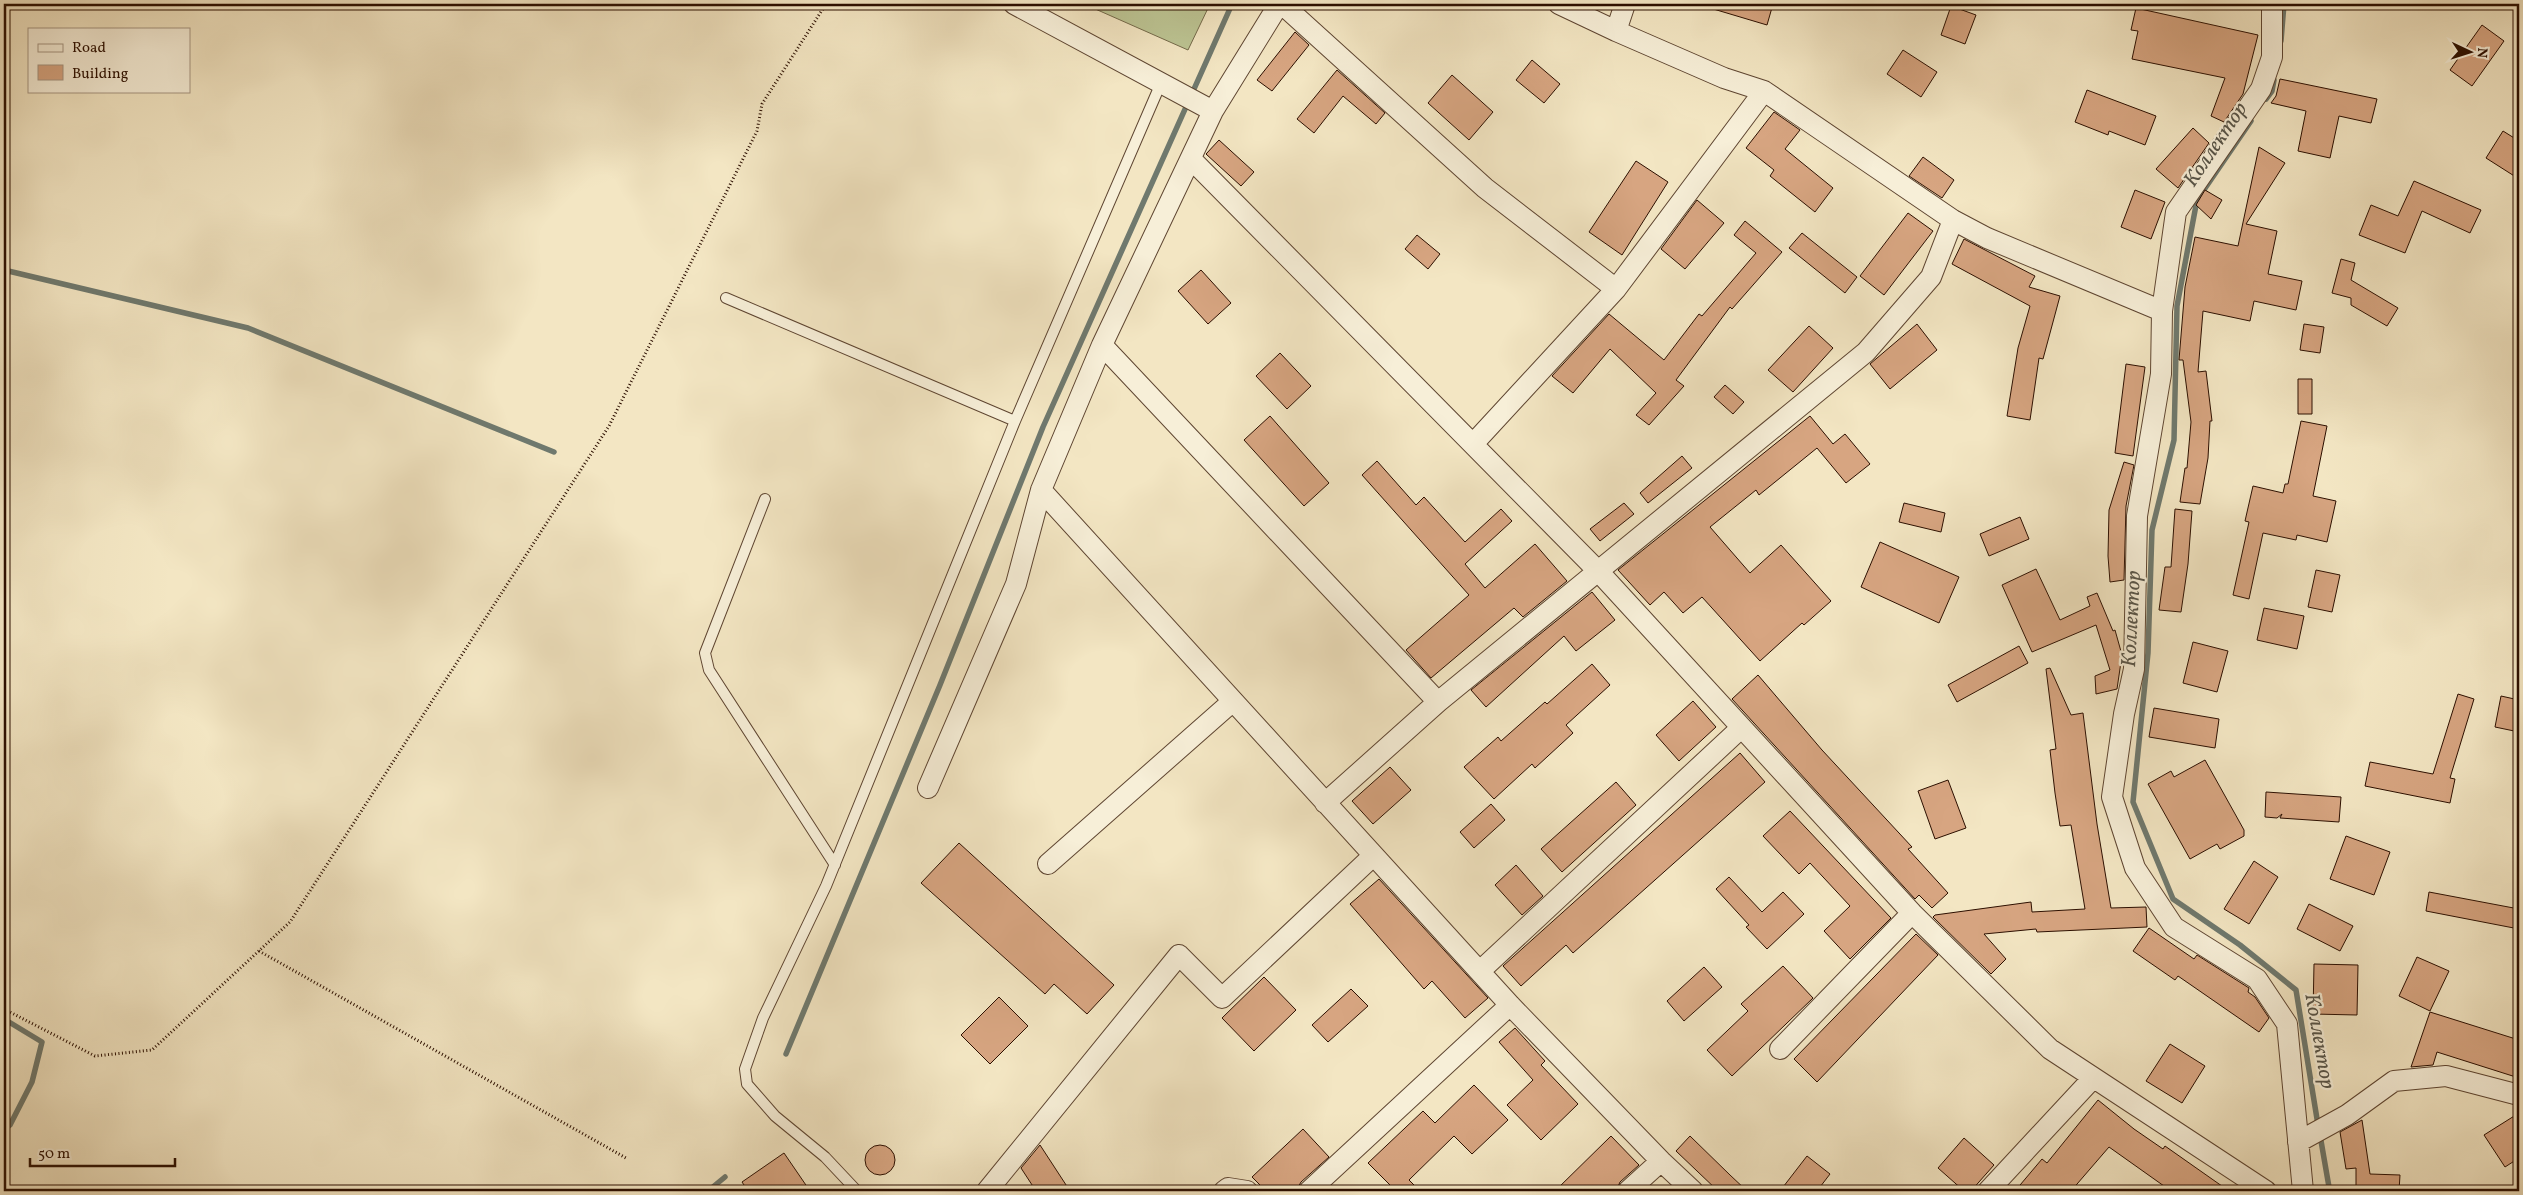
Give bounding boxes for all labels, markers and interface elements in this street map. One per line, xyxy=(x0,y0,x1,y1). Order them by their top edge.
legend xyxy=(28,28,190,92)
north arrow xyxy=(2446,28,2496,78)
text: Road xyxy=(72,38,106,59)
text: N xyxy=(2472,47,2491,59)
text: Building xyxy=(72,64,129,85)
water label: Коллектор xyxy=(2177,97,2255,193)
water label: Коллектор xyxy=(2115,570,2149,668)
water label: Коллектор xyxy=(2296,991,2342,1091)
scale bar xyxy=(30,1135,175,1167)
text: 50 m xyxy=(38,1144,70,1165)

